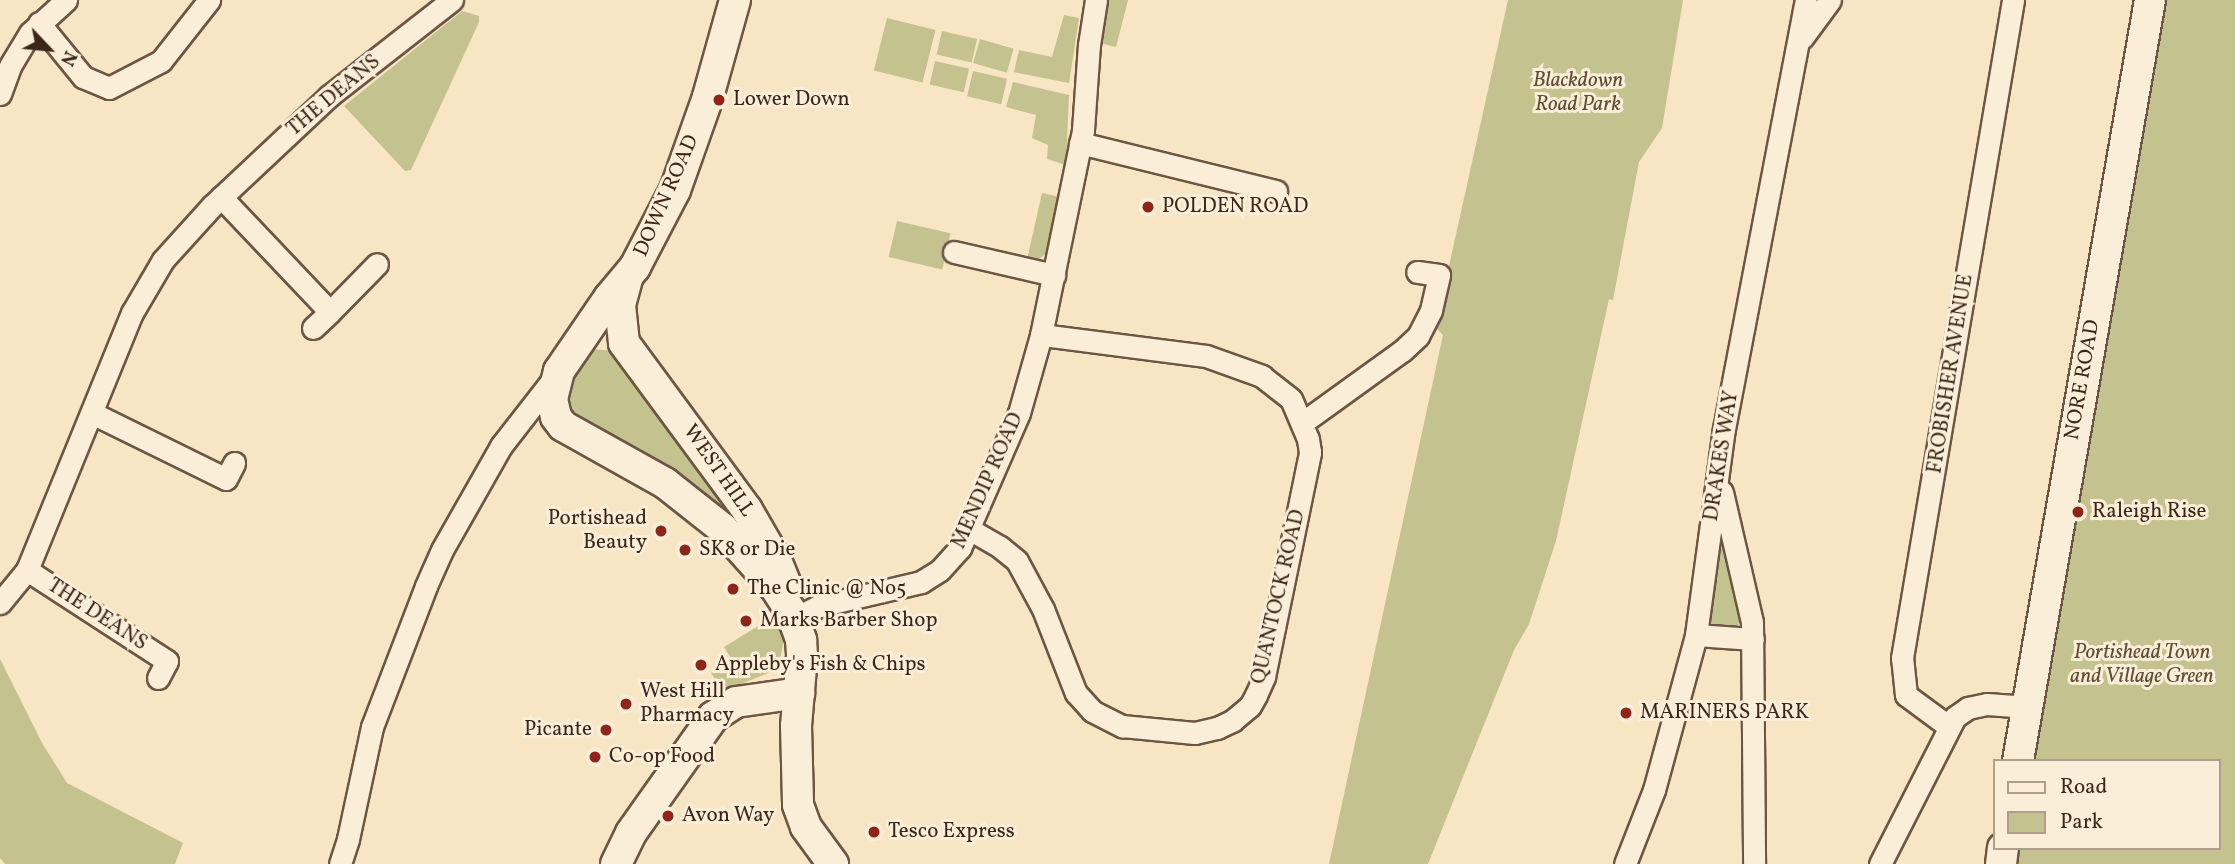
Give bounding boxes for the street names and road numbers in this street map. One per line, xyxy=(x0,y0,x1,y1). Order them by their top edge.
street label: THE DEANS xyxy=(282,50,386,142)
street label: DOWN ROAD xyxy=(629,131,705,261)
street label: FROBISHER AVENUE xyxy=(1923,272,1979,476)
street label: NORE ROAD xyxy=(2060,318,2106,442)
street label: DRAKES WAY xyxy=(1699,389,1745,523)
street label: MENDIP ROAD xyxy=(947,409,1029,553)
street label: WEST HILL xyxy=(677,420,759,522)
street label: QUANTOCK ROAD xyxy=(1247,507,1311,687)
street label: THE DEANS xyxy=(42,573,152,657)

